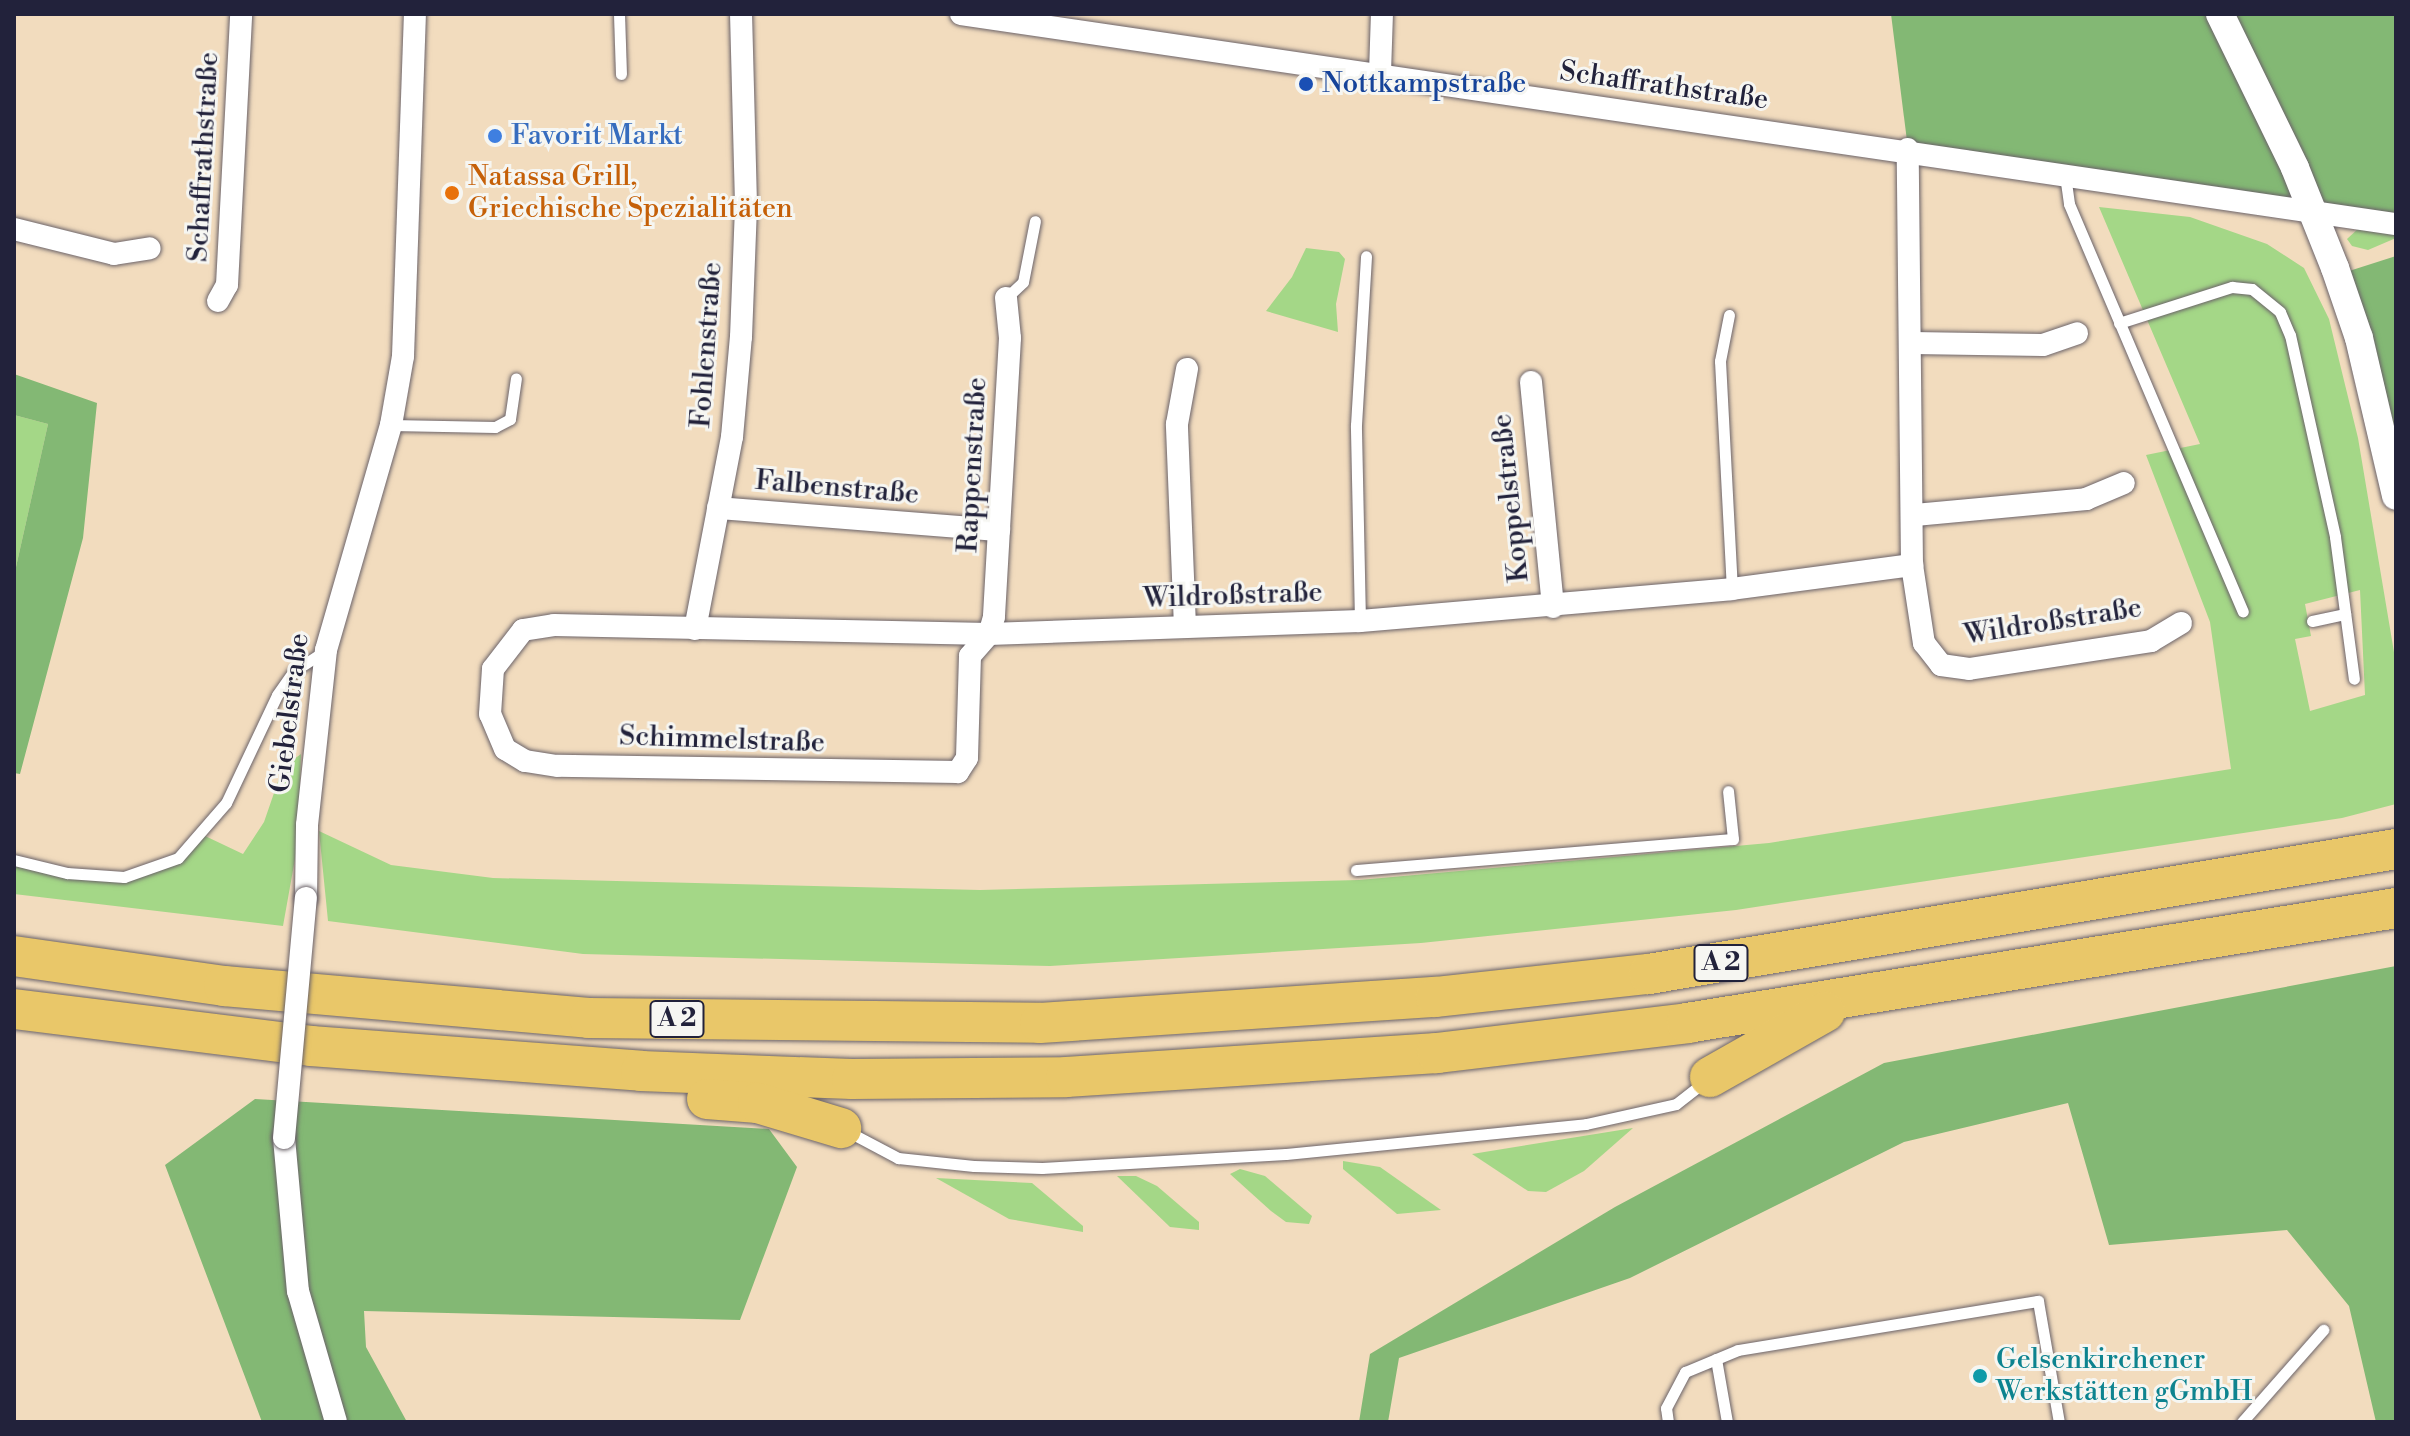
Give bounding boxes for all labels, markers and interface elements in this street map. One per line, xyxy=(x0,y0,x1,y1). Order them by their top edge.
street label: Schaffrathstraße xyxy=(182,51,226,263)
street label: Schaffrathstraße xyxy=(1557,55,1771,117)
place label: Nottkampstraße xyxy=(1322,67,1527,101)
marker: Nottkampstraße xyxy=(1297,75,1315,93)
place label: Favorit Markt xyxy=(511,119,683,153)
marker: Favorit Markt xyxy=(486,127,504,145)
place label: Natassa Grill, Griechische Spezialitäten xyxy=(468,160,793,226)
marker: Natassa Grill, Griechische Spezialitäten xyxy=(443,184,461,202)
street label: Fohlenstraße xyxy=(684,261,730,429)
street label: Rappenstraße xyxy=(952,376,994,554)
street label: Koppelstraße xyxy=(1485,412,1537,584)
street label: Falbenstraße xyxy=(754,464,920,512)
street label: Wildroßstraße xyxy=(1143,576,1323,616)
street label: Wildroßstraße xyxy=(1962,591,2144,653)
street label: Giebelstraße xyxy=(264,631,316,795)
street label: Schimmelstraße xyxy=(619,720,825,760)
road number: A 2 xyxy=(1693,941,1749,985)
road number: A 2 xyxy=(649,997,705,1041)
place label: Gelsenkirchener Werkstätten gGmbH xyxy=(1996,1343,2253,1409)
marker: Gelsenkirchener Werkstätten gGmbH xyxy=(1971,1367,1989,1385)

